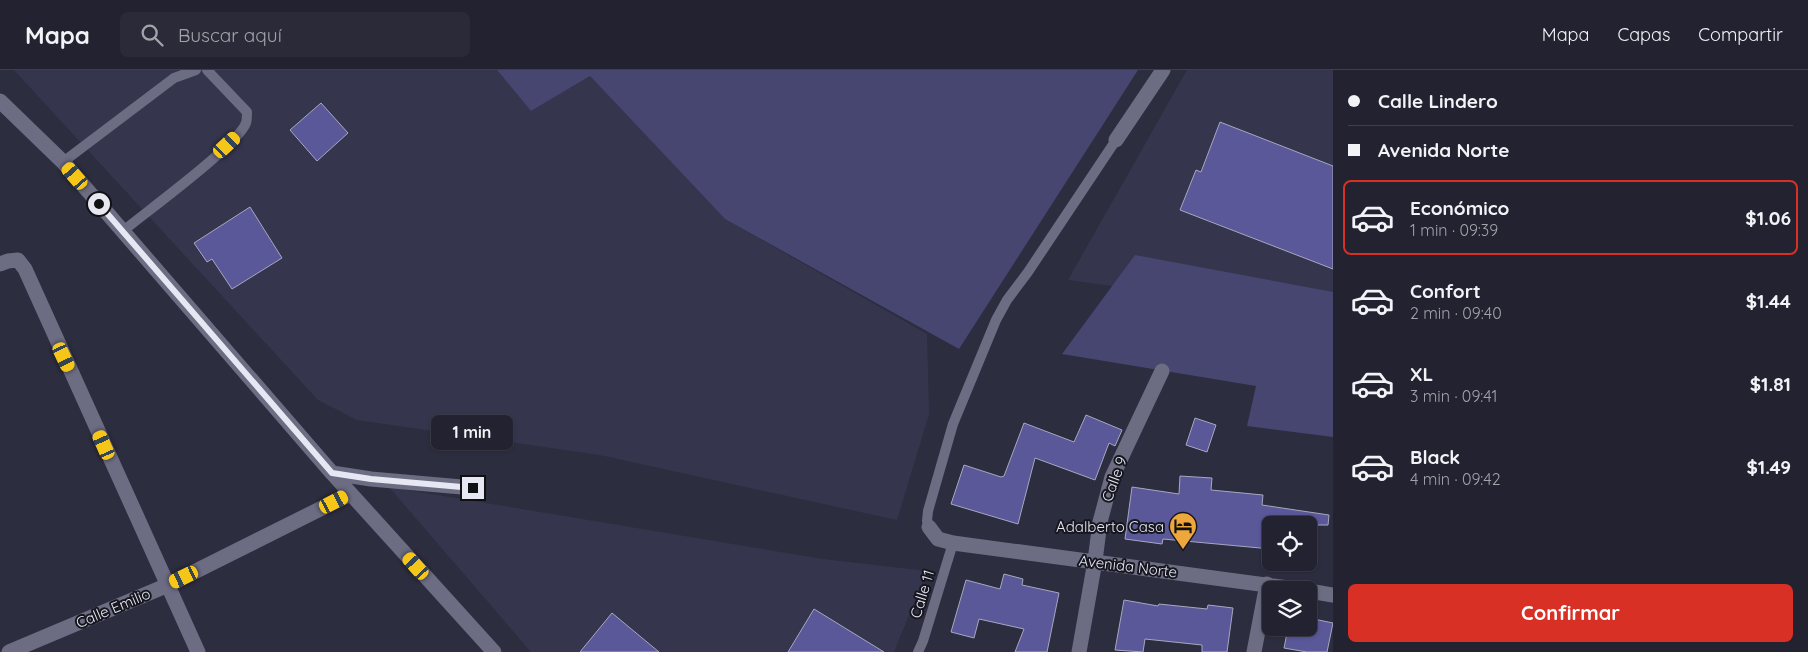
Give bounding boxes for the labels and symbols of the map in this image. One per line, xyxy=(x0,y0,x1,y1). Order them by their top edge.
car xyxy=(210,129,243,161)
car xyxy=(59,160,90,192)
route start xyxy=(88,193,110,215)
car xyxy=(50,340,77,374)
callout: 1 min xyxy=(432,416,514,450)
car xyxy=(91,428,116,462)
street label: Calle 9 xyxy=(1097,454,1131,504)
route end xyxy=(462,477,484,499)
car xyxy=(317,489,350,515)
hotel icon: Adalberto Casa xyxy=(1168,511,1198,550)
place label: Adalberto Casa xyxy=(1056,517,1164,536)
car xyxy=(400,550,431,582)
street label: Avenida Norte xyxy=(1078,551,1178,581)
car xyxy=(167,564,200,590)
street label: Calle 11 xyxy=(906,568,938,620)
street label: Calle Emilio xyxy=(73,584,153,632)

